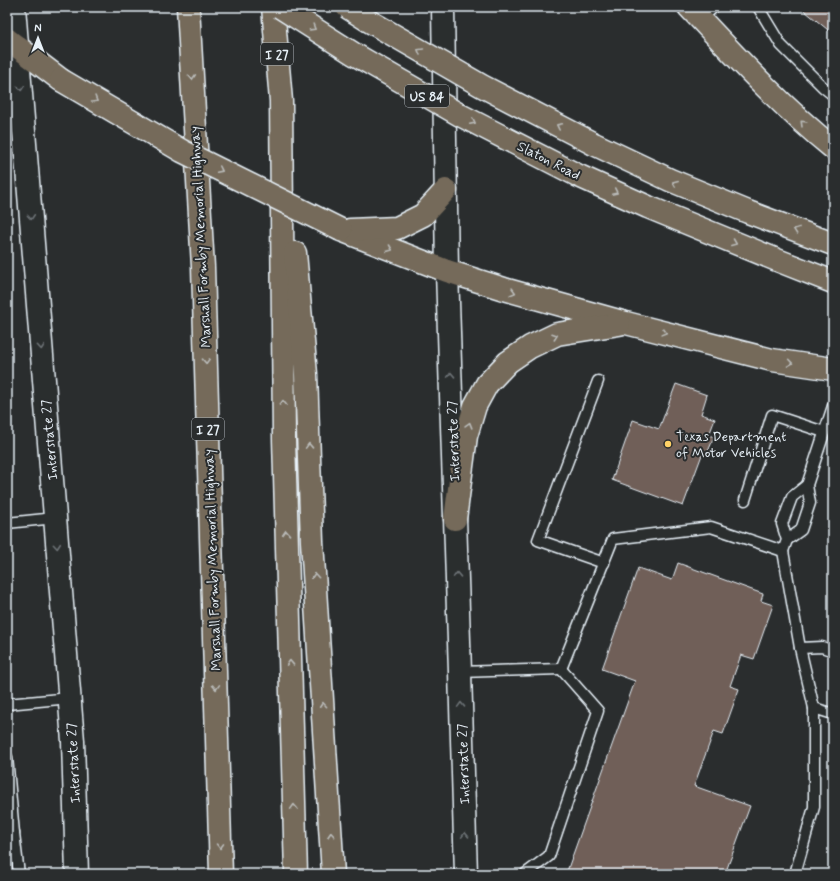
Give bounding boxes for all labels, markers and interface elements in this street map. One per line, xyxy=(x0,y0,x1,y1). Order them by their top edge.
north arrow xyxy=(18,18,58,58)
text: N xyxy=(34,22,42,36)
one-way arrow xyxy=(309,23,316,31)
road number: I 27 xyxy=(261,43,293,65)
one-way arrow xyxy=(417,48,424,55)
one-way arrow xyxy=(188,74,196,80)
one-way arrow xyxy=(16,85,25,91)
road number: US 84 xyxy=(405,85,449,107)
one-way arrow xyxy=(91,95,98,102)
one-way arrow xyxy=(469,117,477,125)
one-way arrow xyxy=(800,120,808,128)
one-way arrow xyxy=(556,123,563,131)
street label: Marshall Formby Memorial Highway xyxy=(186,126,216,348)
street label: Slaton Road xyxy=(514,137,583,184)
one-way arrow xyxy=(216,165,223,173)
one-way arrow xyxy=(672,179,679,187)
one-way arrow xyxy=(610,187,618,195)
one-way arrow xyxy=(26,214,35,220)
one-way arrow xyxy=(793,227,800,235)
one-way arrow xyxy=(731,238,738,246)
one-way arrow xyxy=(386,245,393,253)
one-way arrow xyxy=(509,287,516,296)
one-way arrow xyxy=(660,328,667,336)
one-way arrow xyxy=(552,332,559,340)
one-way arrow xyxy=(36,344,45,350)
one-way arrow xyxy=(201,358,210,364)
one-way arrow xyxy=(787,358,793,366)
one-way arrow xyxy=(446,372,455,378)
street label: Interstate 27 xyxy=(38,399,62,481)
one-way arrow xyxy=(279,400,287,406)
street label: Interstate 27 xyxy=(444,400,464,482)
road number: I 27 xyxy=(192,418,224,440)
one-way arrow xyxy=(464,422,473,429)
place label: Texas Department of Motor Vehicles xyxy=(676,428,787,462)
marker: Texas Department of Motor Vehicles xyxy=(663,439,673,449)
one-way arrow xyxy=(305,443,313,449)
street label: Marshall Formby Memorial Highway xyxy=(200,449,226,671)
one-way arrow xyxy=(282,530,290,536)
one-way arrow xyxy=(53,543,62,549)
one-way arrow xyxy=(453,572,461,578)
one-way arrow xyxy=(310,573,319,579)
one-way arrow xyxy=(286,660,294,666)
one-way arrow xyxy=(211,684,220,690)
one-way arrow xyxy=(318,702,327,708)
one-way arrow xyxy=(457,702,466,708)
street label: Interstate 27 xyxy=(63,722,85,804)
street label: Interstate 27 xyxy=(454,723,474,805)
one-way arrow xyxy=(290,804,298,810)
one-way arrow xyxy=(326,832,335,838)
one-way arrow xyxy=(461,832,469,838)
one-way arrow xyxy=(216,843,224,849)

